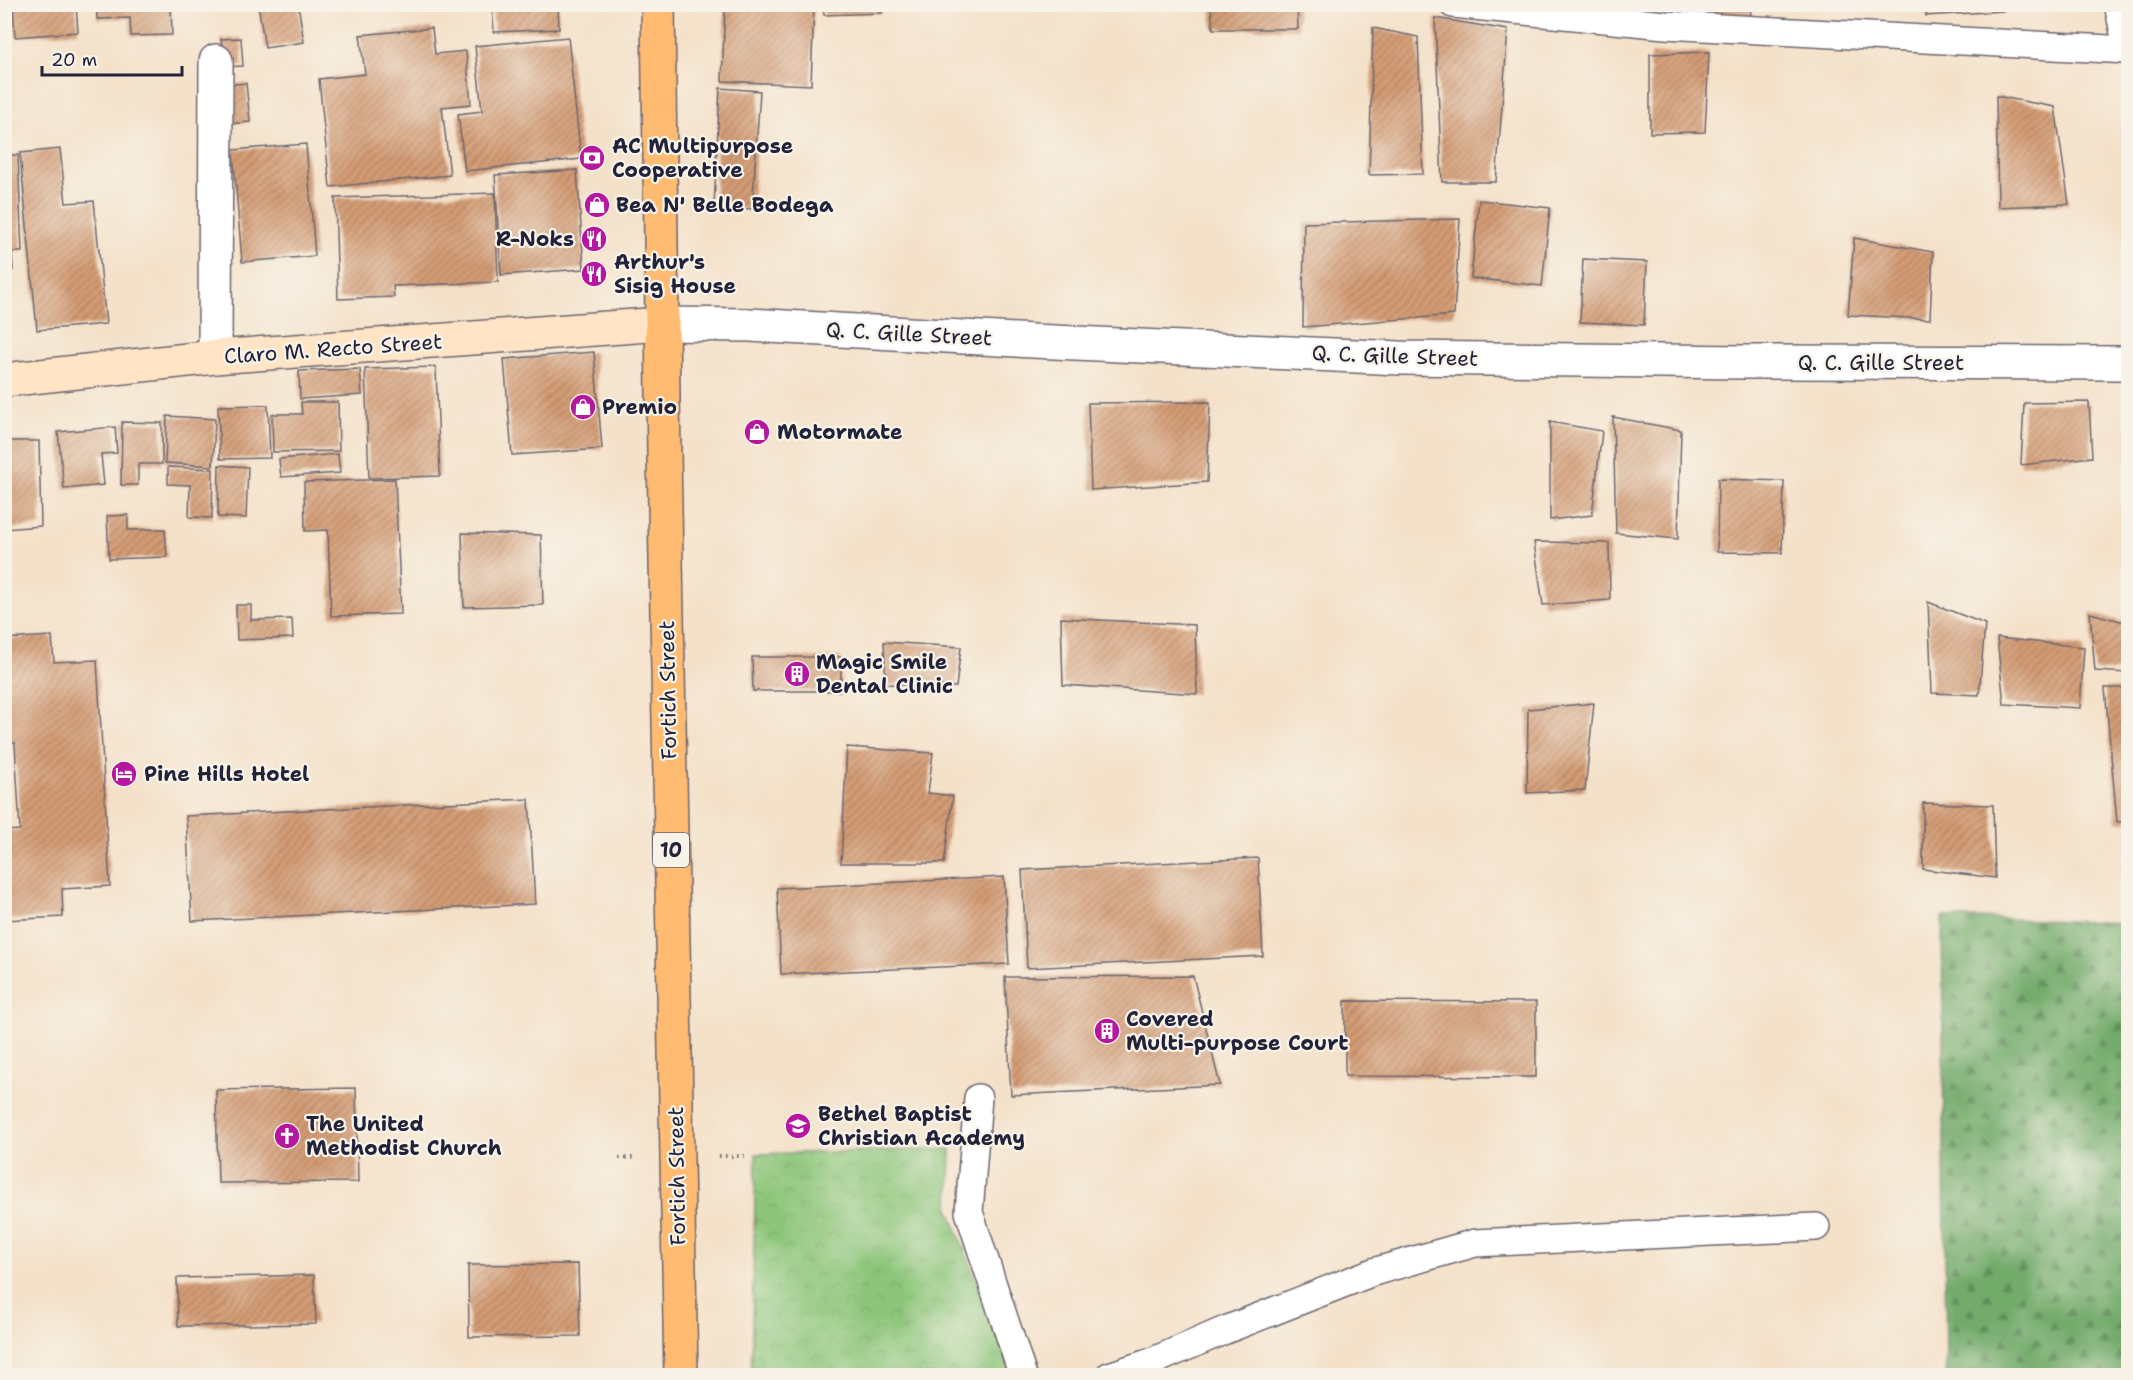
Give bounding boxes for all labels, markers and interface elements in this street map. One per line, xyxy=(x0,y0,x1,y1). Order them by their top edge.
scale bar xyxy=(42,39,182,77)
text: 20 m xyxy=(51,48,97,72)
place label: AC Multipurpose Cooperative xyxy=(612,132,793,184)
bank icon: AC Multipurpose Cooperative xyxy=(577,143,607,173)
shop icon: Bea N' Belle Bodega xyxy=(582,190,612,220)
place label: Bea N' Belle Bodega xyxy=(616,191,834,219)
restaurant icon: R-Noks xyxy=(579,224,609,254)
place label: R-Noks xyxy=(496,225,574,253)
place label: Arthur's Sisig House xyxy=(614,248,736,300)
restaurant icon: Arthur's Sisig House xyxy=(579,259,609,289)
street label: Q. C. Gille Street xyxy=(825,316,993,352)
street label: Claro M. Recto Street xyxy=(223,327,443,371)
street label: Q. C. Gille Street xyxy=(1311,339,1479,373)
street label: Q. C. Gille Street xyxy=(1798,349,1964,377)
shop icon: Premio xyxy=(568,392,598,422)
place label: Premio xyxy=(602,393,677,421)
shop icon: Motormate xyxy=(742,417,772,447)
place label: Motormate xyxy=(777,418,903,446)
street label: Fortich Street xyxy=(653,620,683,760)
place label: Magic Smile Dental Clinic xyxy=(816,648,953,700)
building icon: Magic Smile Dental Clinic xyxy=(782,659,812,689)
hotel icon: Pine Hills Hotel xyxy=(109,759,139,789)
place label: Pine Hills Hotel xyxy=(144,760,309,788)
road number: 10 xyxy=(653,833,689,867)
place label: Covered Multi-purpose Court xyxy=(1126,1005,1348,1057)
building icon: Covered Multi-purpose Court xyxy=(1092,1016,1122,1046)
place label: Bethel Baptist Christian Academy xyxy=(818,1100,1025,1152)
street label: Fortich Street xyxy=(662,1106,692,1246)
place label: The United Methodist Church xyxy=(306,1110,502,1162)
school or university icon: Bethel Baptist Christian Academy xyxy=(783,1111,813,1141)
church icon: The United Methodist Church xyxy=(272,1121,302,1151)

